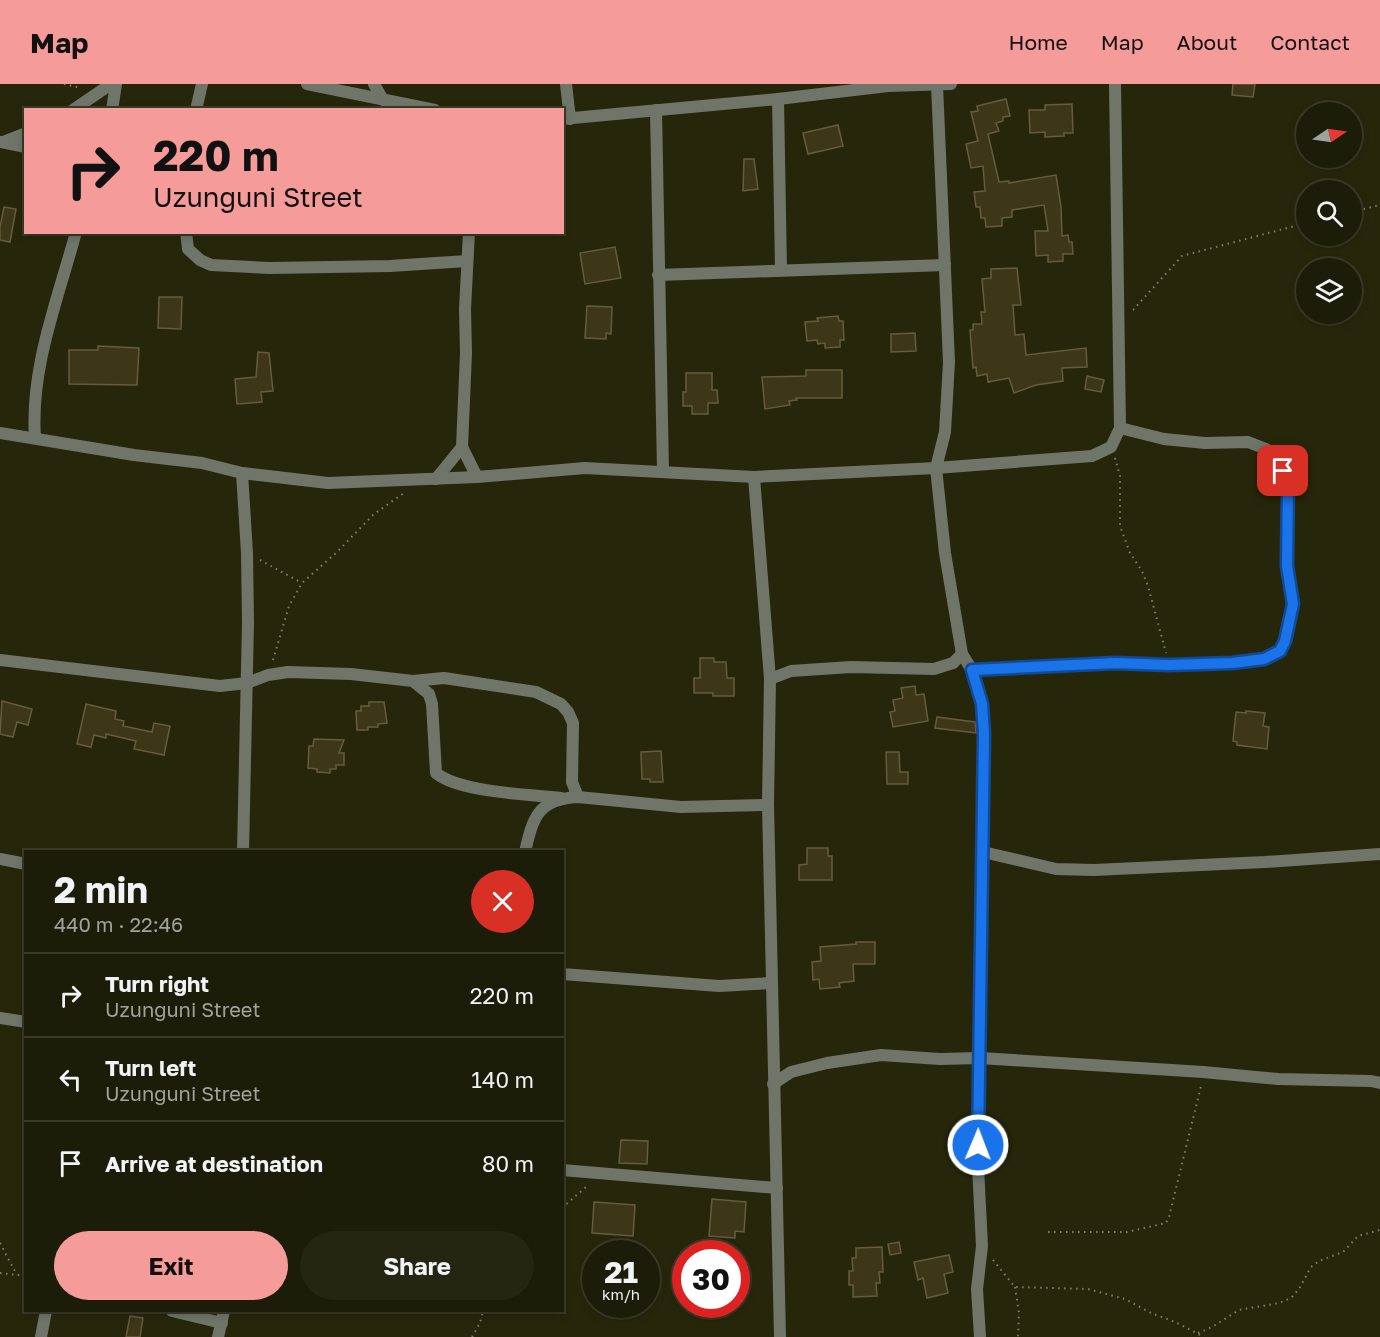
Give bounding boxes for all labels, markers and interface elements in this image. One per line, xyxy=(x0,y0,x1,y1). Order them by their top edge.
text: Map xyxy=(30,26,88,59)
text: Home xyxy=(1008,29,1068,55)
text: Map xyxy=(1101,29,1144,55)
text: About xyxy=(1177,29,1237,55)
text: Contact xyxy=(1270,29,1350,55)
north arrow xyxy=(1296,102,1362,168)
map controls xyxy=(1296,102,1362,324)
text: 220 m xyxy=(153,130,279,180)
icon: right xyxy=(54,132,132,210)
button: search xyxy=(1296,180,1362,246)
text: Uzunguni Street xyxy=(153,181,363,213)
button: layers xyxy=(1296,258,1362,324)
pin xyxy=(1257,445,1308,496)
icon: arrive xyxy=(1266,454,1299,487)
text: 2 min xyxy=(54,868,148,911)
button: close xyxy=(471,870,534,933)
text: 440 m · 22:46 xyxy=(54,912,183,936)
text: Turn right xyxy=(105,970,209,997)
icon: right xyxy=(54,979,87,1012)
text: 220 m xyxy=(470,982,534,1009)
text: Uzunguni Street xyxy=(105,997,260,1021)
text: Turn left xyxy=(105,1054,196,1081)
icon: left xyxy=(54,1063,87,1096)
text: 140 m xyxy=(471,1066,534,1093)
text: Uzunguni Street xyxy=(105,1081,260,1105)
position arrow xyxy=(946,1113,1010,1177)
icon: arrive xyxy=(54,1147,87,1180)
text: Arrive at destination xyxy=(105,1150,323,1177)
text: 80 m xyxy=(482,1150,534,1177)
button: Exit xyxy=(54,1231,288,1300)
button: Share xyxy=(300,1231,534,1300)
speed limit sign: 30 xyxy=(672,1240,750,1318)
text: 21 xyxy=(604,1254,638,1290)
text: km/h xyxy=(602,1285,640,1303)

